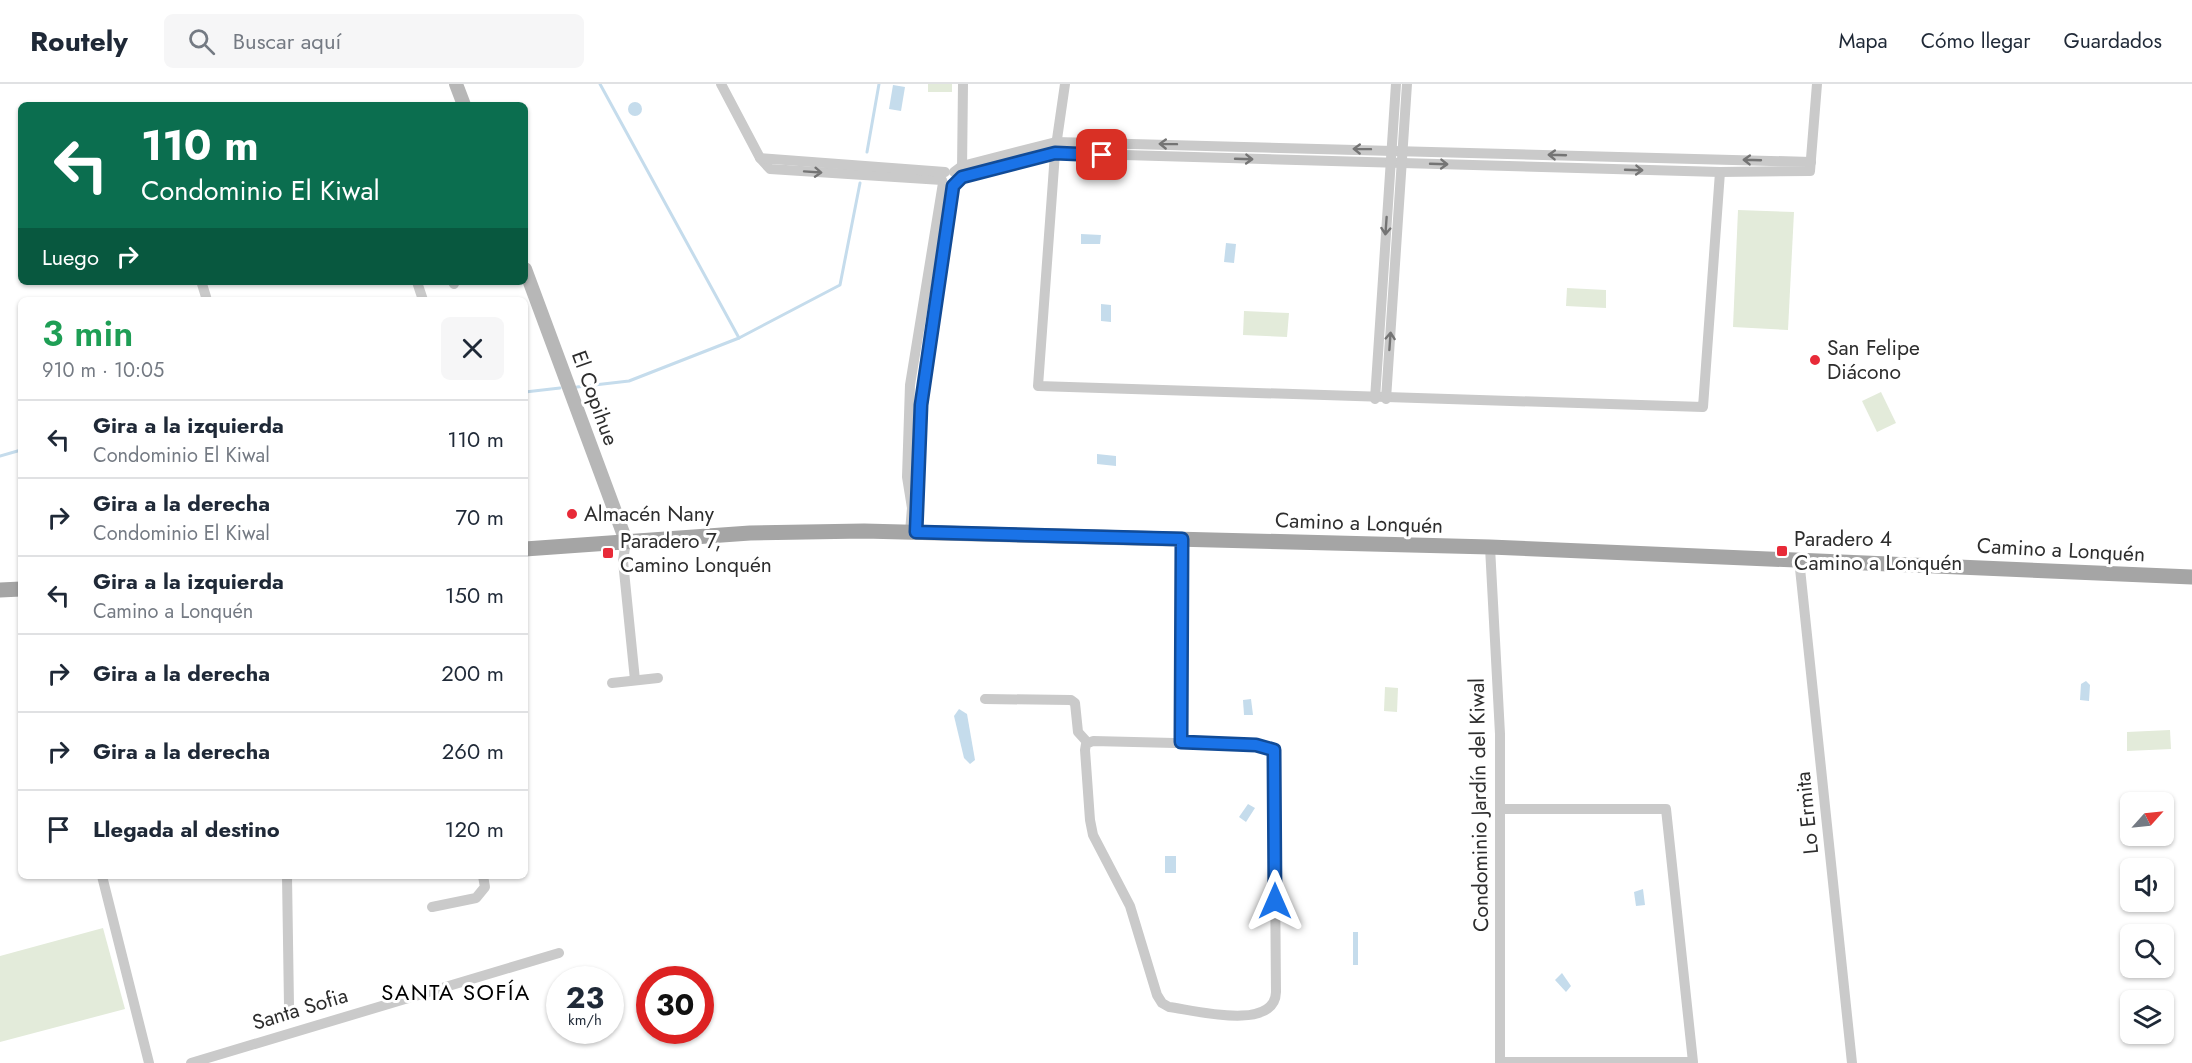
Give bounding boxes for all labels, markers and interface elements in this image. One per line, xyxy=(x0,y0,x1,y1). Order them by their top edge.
search box xyxy=(164,14,584,68)
text: Routely xyxy=(30,21,128,62)
icon: search xyxy=(185,25,218,58)
text: Buscar aquí xyxy=(233,25,341,57)
text: Mapa xyxy=(1838,26,1888,56)
text: Cómo llegar xyxy=(1921,26,2030,56)
text: Guardados xyxy=(2063,26,2162,56)
text: 110 m xyxy=(141,115,259,176)
icon: left xyxy=(42,126,120,204)
pin xyxy=(1076,129,1127,180)
icon: arrive xyxy=(1085,138,1118,171)
one-way arrow xyxy=(1158,139,1178,150)
one-way arrow xyxy=(1353,144,1373,155)
one-way arrow xyxy=(1548,149,1568,161)
one-way arrow xyxy=(1234,153,1254,164)
one-way arrow xyxy=(1743,154,1763,166)
one-way arrow xyxy=(1428,158,1448,170)
one-way arrow xyxy=(1623,164,1643,175)
one-way arrow xyxy=(803,167,823,178)
text: Condominio El Kiwal xyxy=(141,171,380,210)
one-way arrow xyxy=(1380,216,1391,236)
icon: right xyxy=(111,240,144,273)
text: Luego xyxy=(42,241,99,273)
text: 3 min xyxy=(42,307,133,359)
button: close xyxy=(441,317,504,380)
one-way arrow xyxy=(1385,331,1396,351)
place label: San Felipe Diácono xyxy=(1827,333,1920,387)
street label: El Copihue xyxy=(564,346,626,450)
marker: San Felipe Diácono xyxy=(1808,353,1822,367)
text: 910 m · 10:05 xyxy=(42,356,164,385)
text: Gira a la izquierda xyxy=(93,409,284,441)
icon: left xyxy=(42,423,75,456)
text: 110 m xyxy=(447,423,504,455)
text: Condominio El Kiwal xyxy=(93,441,270,470)
text: Gira a la derecha xyxy=(93,487,270,519)
place label: Almacén Nany xyxy=(584,499,715,529)
icon: right xyxy=(42,501,75,534)
text: 70 m xyxy=(455,501,504,533)
street label: Camino a Lonquén xyxy=(1274,505,1444,541)
marker: Almacén Nany xyxy=(565,507,579,521)
text: Condominio El Kiwal xyxy=(93,519,270,548)
place label: Paradero 4 Camino a Lonquén xyxy=(1794,524,1962,578)
place label: Paradero 7, Camino Lonquén xyxy=(620,526,772,580)
street label: Camino a Lonquén xyxy=(1976,531,2146,569)
marker: Paradero 4 Camino a Lonquén xyxy=(1775,544,1789,558)
marker: Paradero 7, Camino Lonquén xyxy=(601,546,615,560)
text: Gira a la izquierda xyxy=(93,565,284,597)
icon: left xyxy=(42,579,75,612)
text: 150 m xyxy=(445,579,504,611)
text: Camino a Lonquén xyxy=(93,597,253,626)
icon: right xyxy=(42,657,75,690)
text: Gira a la derecha xyxy=(93,657,270,689)
text: 200 m xyxy=(441,657,504,689)
street label: Condominio Jardín del Kiwal xyxy=(1462,678,1496,932)
icon: right xyxy=(42,735,75,768)
text: Gira a la derecha xyxy=(93,735,270,767)
text: 260 m xyxy=(442,735,504,767)
street label: Lo Ermita xyxy=(1788,770,1826,856)
north arrow xyxy=(2120,792,2174,846)
map controls xyxy=(2120,792,2174,1044)
icon: arrive xyxy=(42,813,75,846)
text: Llegada al destino xyxy=(93,813,280,845)
text: 120 m xyxy=(445,813,504,845)
button: sound xyxy=(2120,858,2174,912)
position arrow xyxy=(1243,869,1307,933)
button: search xyxy=(2120,924,2174,978)
speed limit sign: 30 xyxy=(636,966,714,1044)
district label: SANTA SOFÍA xyxy=(381,976,531,1008)
text: 23 xyxy=(566,976,604,1019)
street label: Santa Sofia xyxy=(248,980,352,1038)
button: layers xyxy=(2120,990,2174,1044)
text: km/h xyxy=(568,1009,602,1031)

